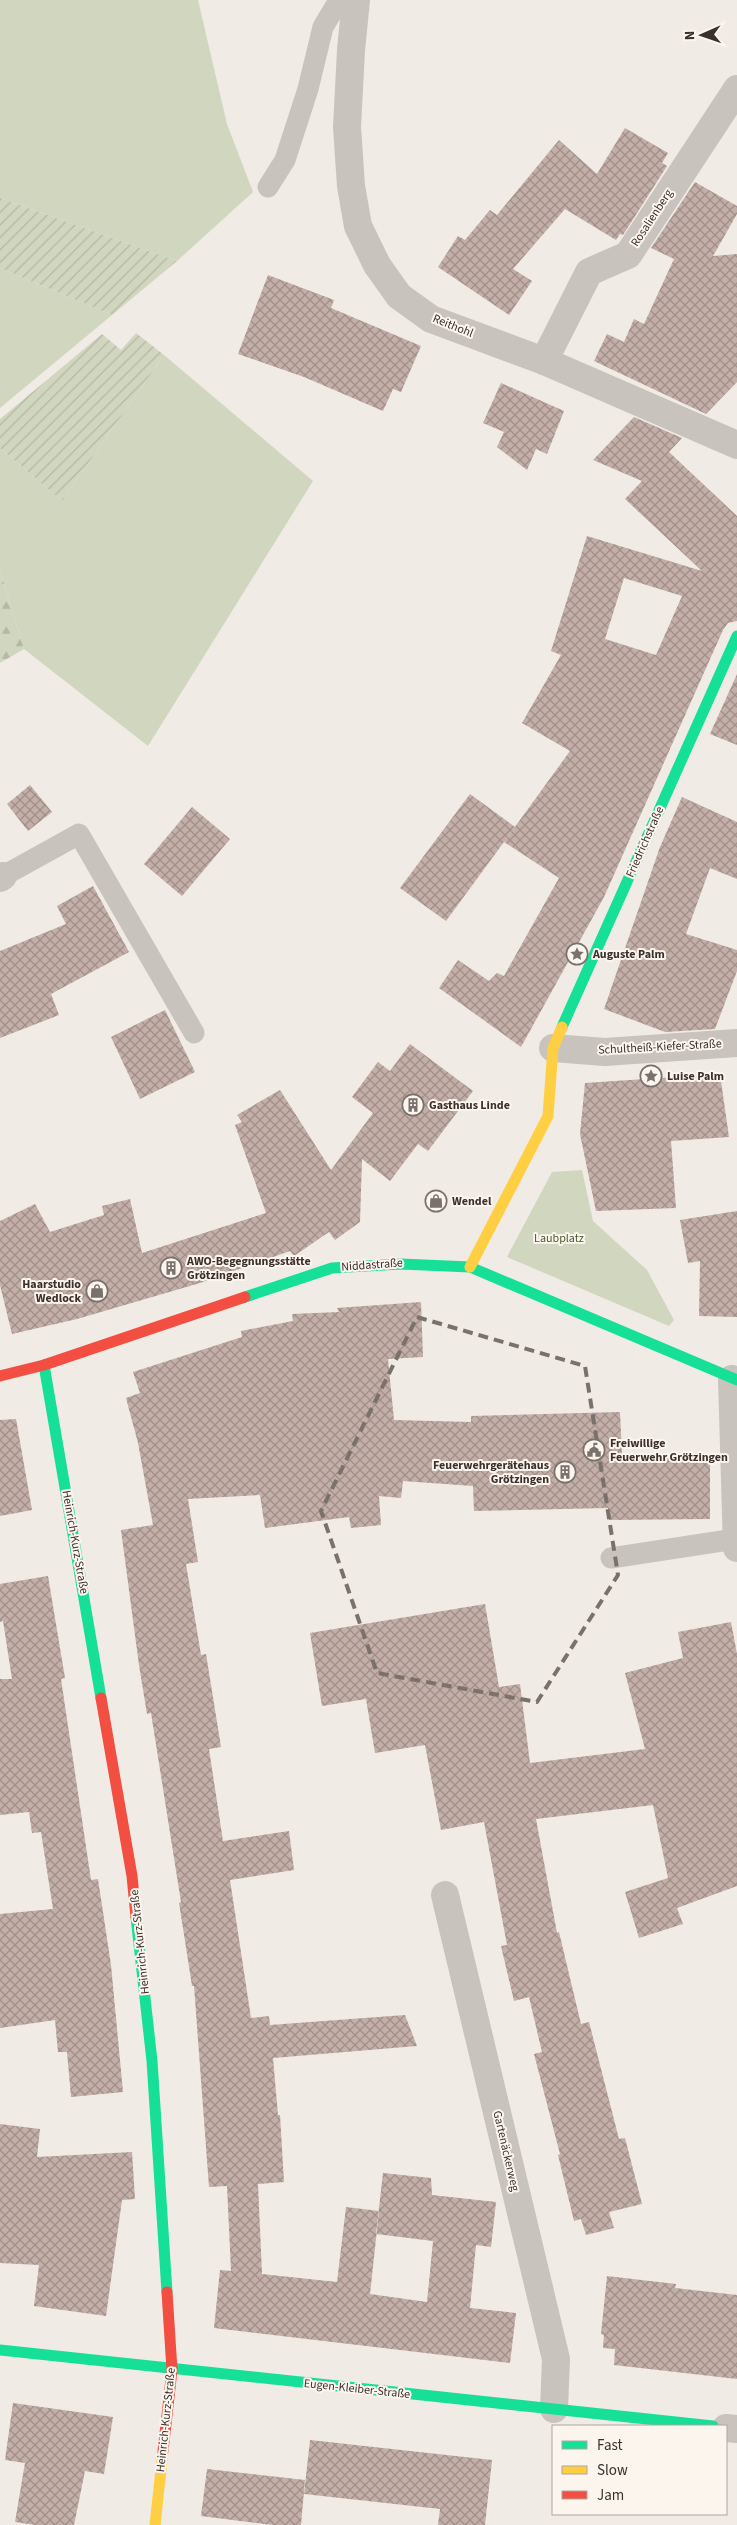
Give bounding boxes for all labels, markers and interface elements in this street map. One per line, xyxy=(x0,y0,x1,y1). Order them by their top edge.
north arrow xyxy=(677,10,727,60)
text: N xyxy=(680,30,700,40)
street label: Rosalienberg xyxy=(627,186,677,250)
street label: Reithohl xyxy=(430,310,476,342)
street label: Friedrichstraße xyxy=(622,804,668,880)
place icon: Auguste Palm xyxy=(565,942,589,966)
place label: Auguste Palm xyxy=(592,946,665,963)
street label: Schultheiß-Kiefer-Straße xyxy=(598,1035,722,1059)
place icon: Luise Palm xyxy=(639,1064,663,1088)
place label: Luise Palm xyxy=(667,1068,724,1085)
building icon: Gasthaus Linde xyxy=(401,1093,425,1117)
place label: Gasthaus Linde xyxy=(429,1097,510,1114)
shop icon: Wendel xyxy=(424,1189,448,1213)
place label: Wendel xyxy=(452,1193,492,1210)
park label: Laubplatz xyxy=(534,1230,584,1247)
place label: AWO-Begegnungsstätte Grötzingen xyxy=(186,1253,311,1284)
street label: Niddastraße xyxy=(341,1254,403,1276)
building icon: AWO-Begegnungsstätte Grötzingen xyxy=(159,1256,183,1280)
place label: Haarstudio Wedlock xyxy=(22,1276,81,1307)
shop icon: Haarstudio Wedlock xyxy=(85,1279,109,1303)
place label: Freiwillige Feuerwehr Grötzingen xyxy=(610,1435,728,1466)
public building icon: Freiwillige Feuerwehr Grötzingen xyxy=(582,1438,606,1462)
place label: Feuerwehrgerätehaus Grötzingen xyxy=(433,1457,549,1488)
building icon: Feuerwehrgerätehaus Grötzingen xyxy=(553,1460,577,1484)
street label: Heinrich-Kurz-Straße xyxy=(58,1489,92,1595)
street label: Heinrich-Kurz-Straße xyxy=(126,1889,154,1995)
street label: Gartenäckerweg xyxy=(488,2109,524,2193)
street label: Heinrich-Kurz-Straße xyxy=(152,2367,180,2473)
street label: Eugen-Kleiber-Straße xyxy=(303,2375,411,2403)
legend xyxy=(552,2425,727,2515)
text: Fast xyxy=(597,2435,623,2456)
text: Slow xyxy=(597,2460,628,2481)
text: Jam xyxy=(597,2485,624,2506)

